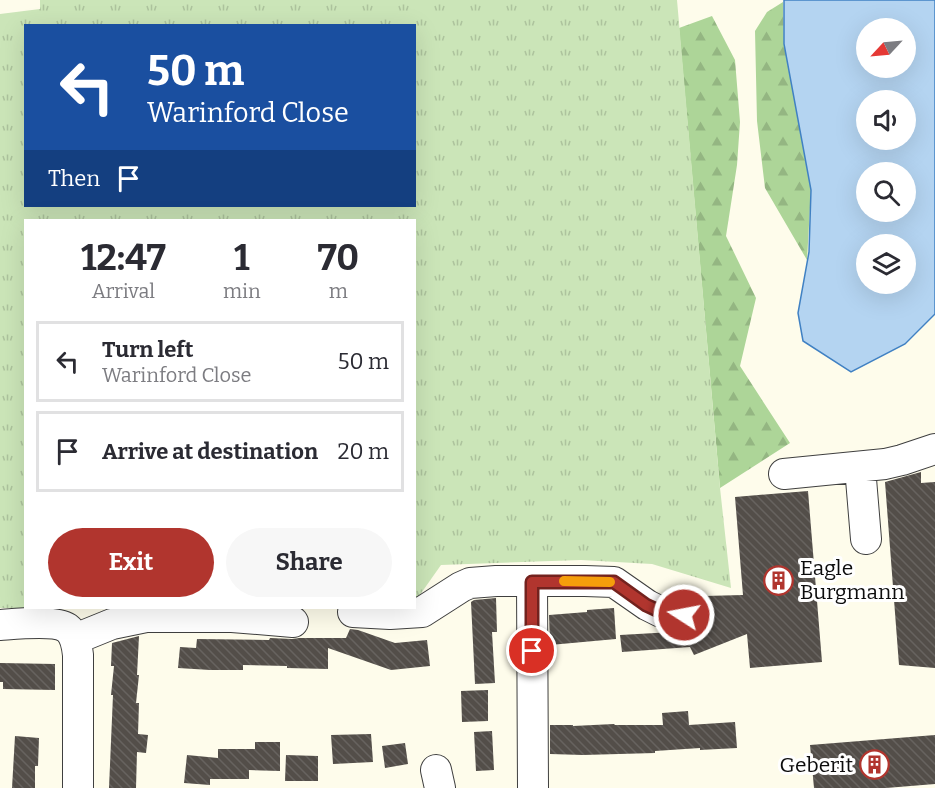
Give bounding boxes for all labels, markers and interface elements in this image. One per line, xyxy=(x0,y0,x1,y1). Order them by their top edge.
north arrow xyxy=(856,18,916,78)
map controls xyxy=(856,18,916,294)
text: 50 m xyxy=(147,46,244,96)
icon: left xyxy=(48,48,126,126)
button: sound xyxy=(856,90,916,150)
text: Warinford Close xyxy=(147,97,349,129)
icon: arrive xyxy=(112,162,145,195)
button: search xyxy=(856,162,916,222)
text: Then xyxy=(48,165,100,192)
button: layers xyxy=(856,234,916,294)
text: 12:47 xyxy=(81,236,166,280)
text: 1 xyxy=(234,236,250,280)
text: 70 xyxy=(317,236,359,280)
text: Arrival xyxy=(92,279,155,303)
text: min xyxy=(223,279,261,303)
text: m xyxy=(329,279,348,303)
text: Turn left xyxy=(102,336,194,363)
icon: left xyxy=(51,345,84,378)
text: 50 m xyxy=(338,348,389,375)
text: Warinford Close xyxy=(102,363,252,387)
icon: arrive xyxy=(51,435,84,468)
text: Arrive at destination xyxy=(102,438,318,465)
text: 20 m xyxy=(338,438,389,465)
button: Exit xyxy=(48,528,214,597)
button: Share xyxy=(226,528,392,597)
place label: Eagle Burgmann xyxy=(800,555,905,605)
building icon: Eagle Burgmann xyxy=(763,564,795,596)
position arrow xyxy=(652,583,716,647)
pin xyxy=(506,625,557,676)
icon: arrive xyxy=(515,634,548,667)
building icon: Geberit xyxy=(858,749,890,781)
place label: Geberit xyxy=(780,752,853,778)

